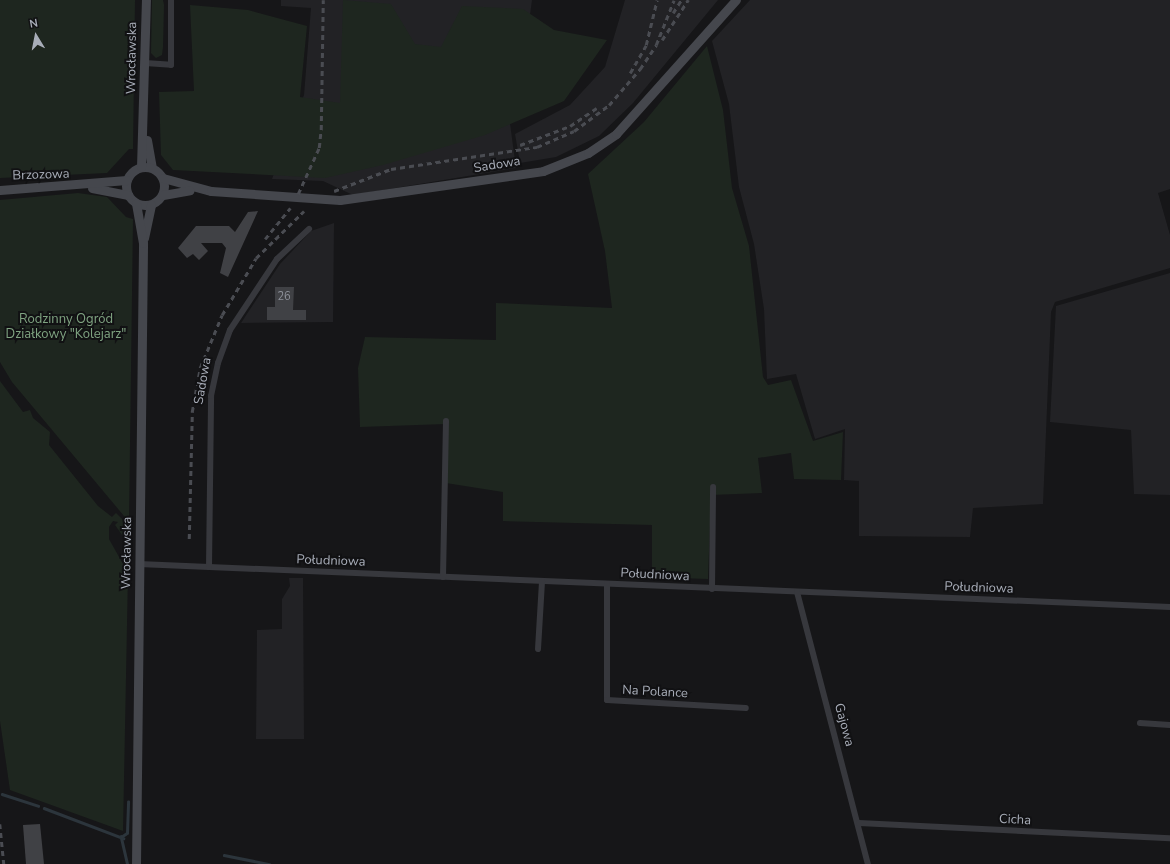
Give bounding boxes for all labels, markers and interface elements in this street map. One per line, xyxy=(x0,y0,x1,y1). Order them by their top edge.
north arrow xyxy=(16,16,56,56)
text: N xyxy=(28,16,39,32)
street label: Wrocławska xyxy=(124,22,140,94)
street label: Sadowa xyxy=(472,154,522,176)
street label: Brzozowa xyxy=(12,166,70,184)
house number: 26 xyxy=(277,290,291,304)
park label: Rodzinny Ogród Działkowy "Kolejarz" xyxy=(6,312,126,343)
street label: Sadowa xyxy=(191,356,215,406)
street label: Wrocławska xyxy=(119,517,135,589)
street label: Południowa xyxy=(296,552,366,570)
street label: Południowa xyxy=(620,565,690,585)
street label: Południowa xyxy=(944,579,1014,597)
street label: Na Polance xyxy=(622,682,688,702)
street label: Gajowa xyxy=(831,702,857,748)
street label: Cicha xyxy=(999,811,1031,829)

